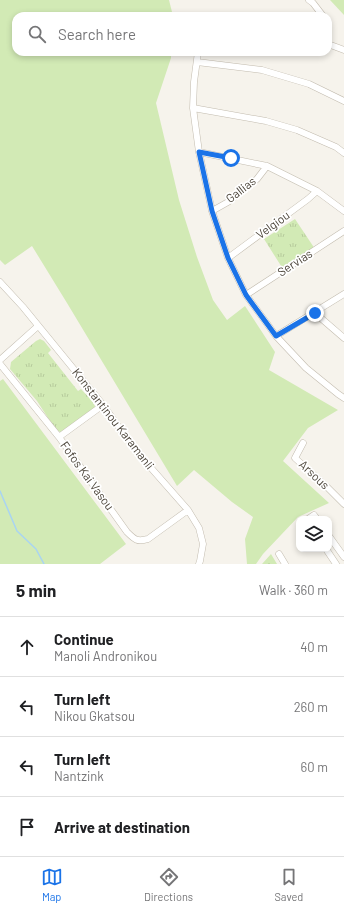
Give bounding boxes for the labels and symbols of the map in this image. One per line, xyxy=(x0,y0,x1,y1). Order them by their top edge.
route start xyxy=(222,149,240,167)
street label: Gallias xyxy=(223,173,258,205)
street label: Velgiou xyxy=(253,207,292,241)
street label: Servias xyxy=(274,246,315,279)
route end xyxy=(306,304,324,322)
street label: Konstantinou Karamanli xyxy=(70,365,158,472)
street label: Fofos Kai Vasou xyxy=(58,438,117,513)
street label: Arsous xyxy=(297,457,333,492)

